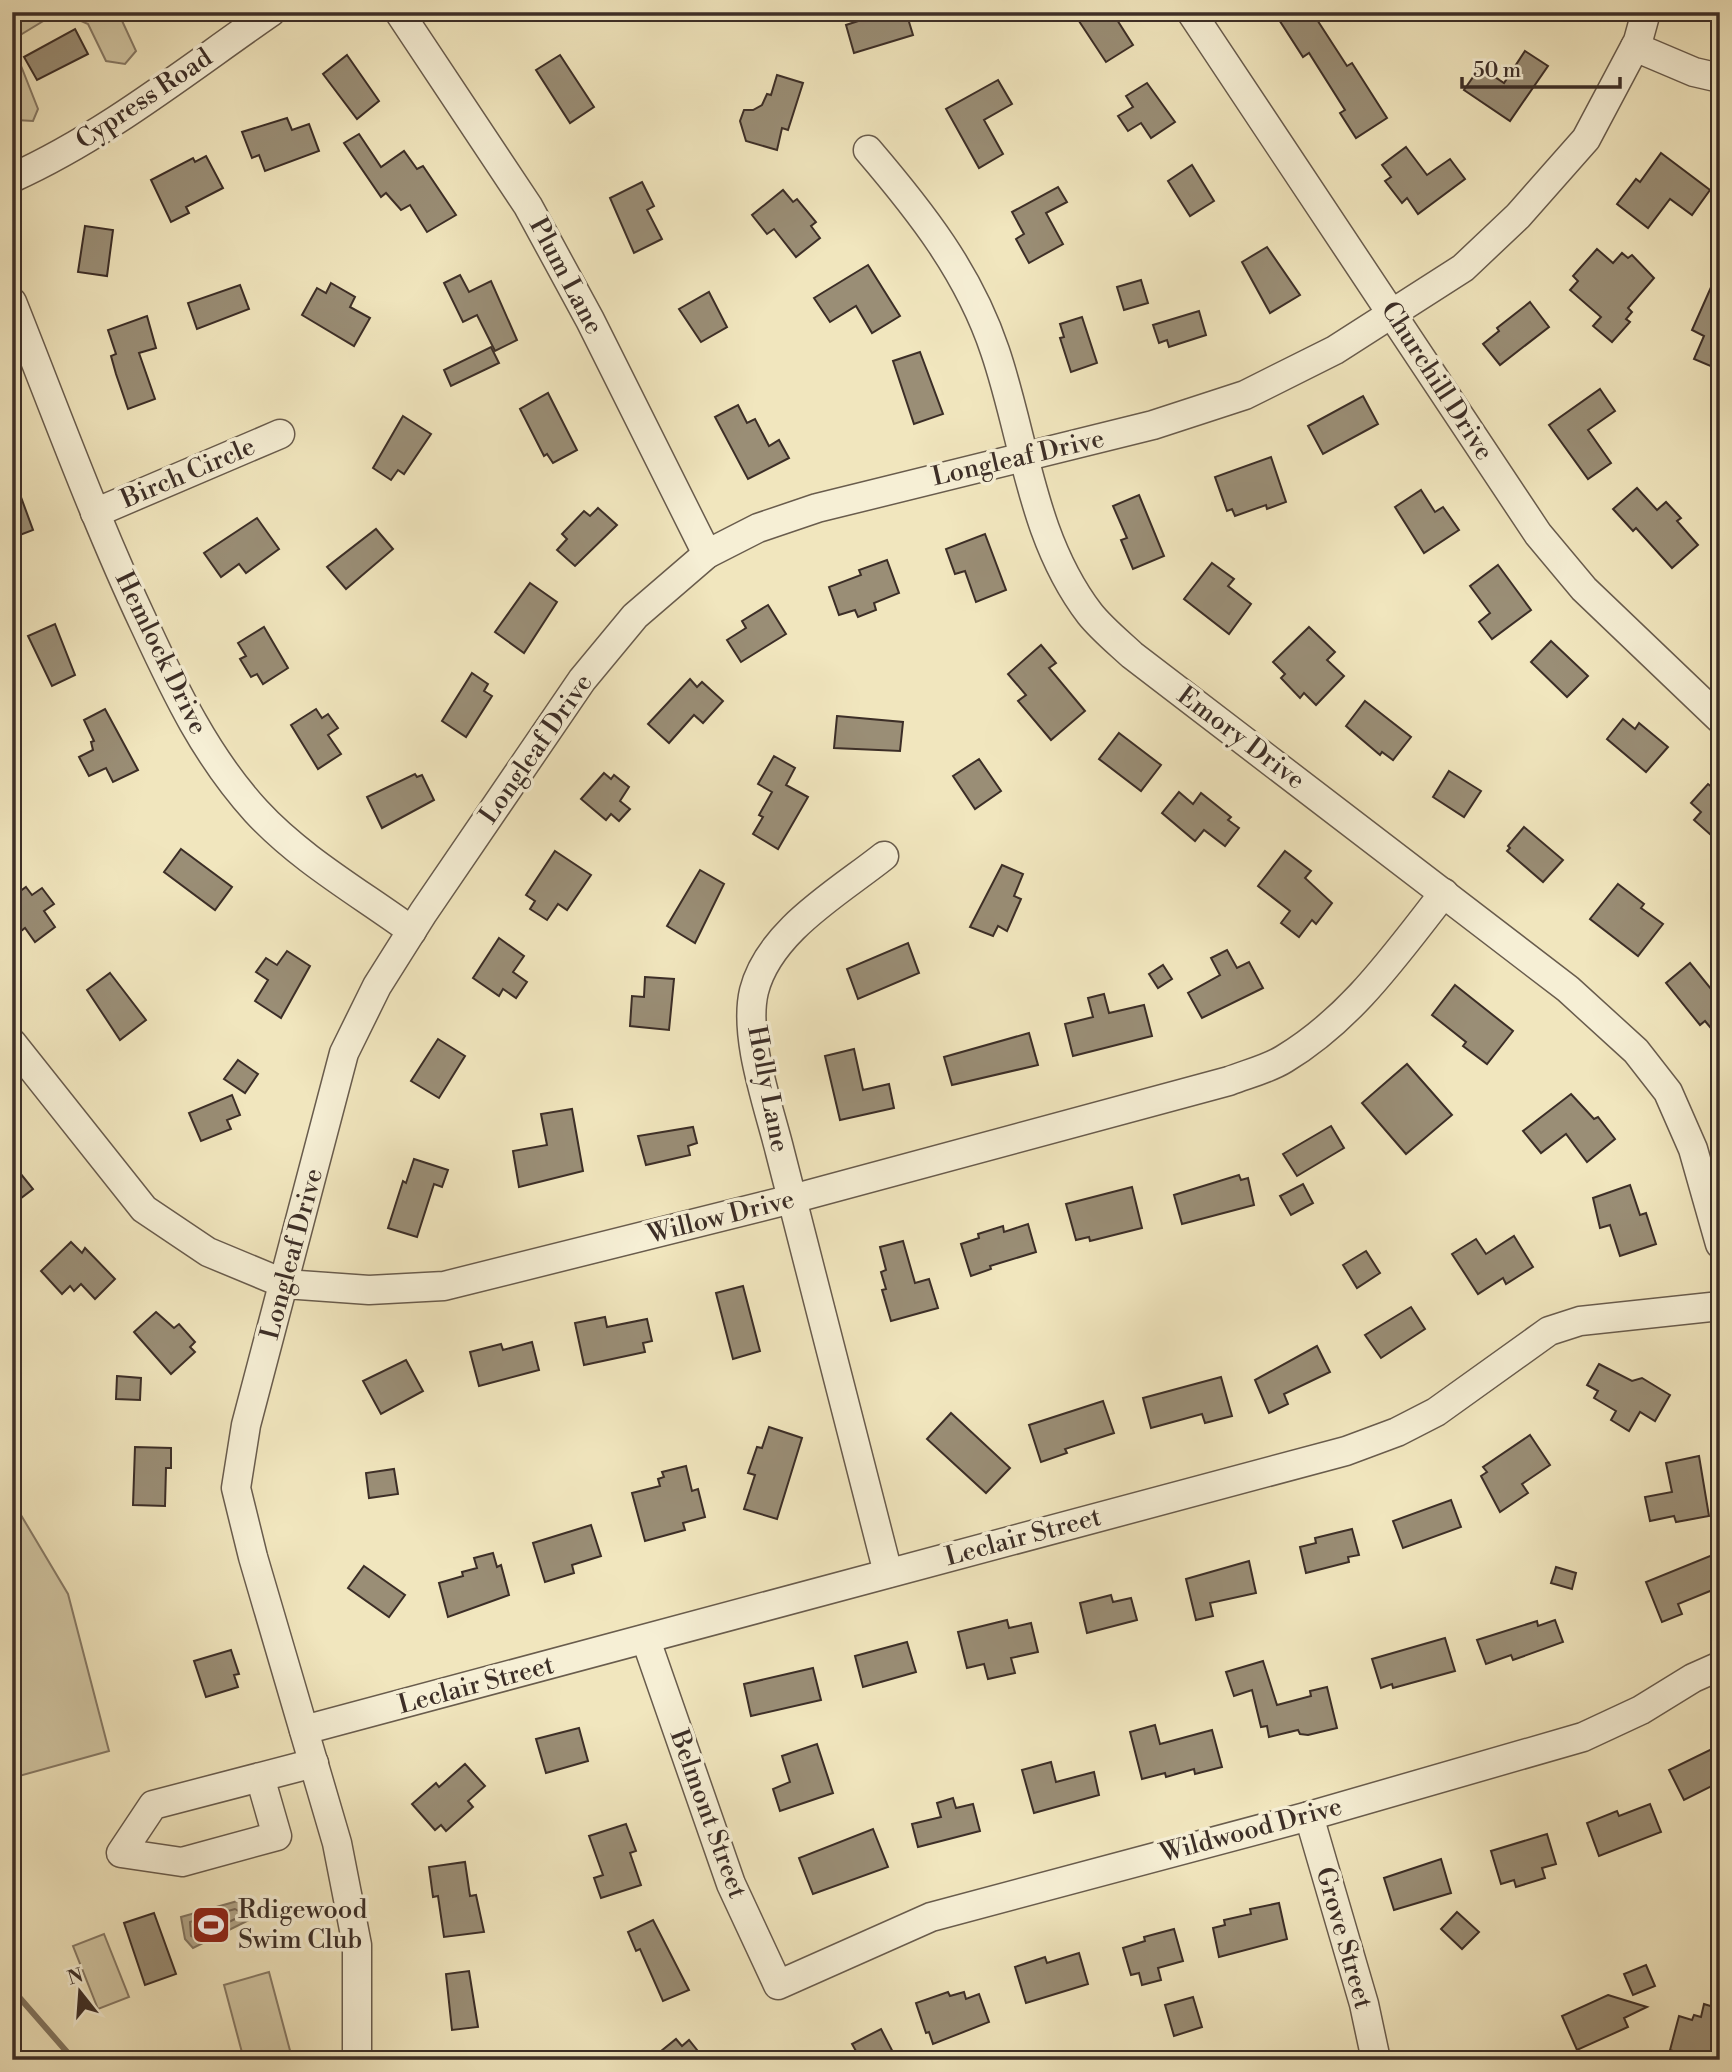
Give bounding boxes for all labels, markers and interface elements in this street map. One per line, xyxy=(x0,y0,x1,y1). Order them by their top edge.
street label: Cypress Road xyxy=(70,42,218,156)
scale bar xyxy=(1462,46,1620,90)
text: 50 m xyxy=(1473,58,1521,84)
street label: Plum Lane xyxy=(522,212,610,340)
street label: Churchill Drive xyxy=(1374,296,1500,466)
street label: Longleaf Drive xyxy=(929,423,1107,493)
street label: Birch Circle xyxy=(115,430,260,516)
street label: Hemlock Drive xyxy=(108,566,214,740)
street label: Longleaf Drive xyxy=(472,668,600,830)
street label: Emory Drive xyxy=(1171,680,1311,796)
street label: Holly Lane xyxy=(740,1023,796,1155)
street label: Longleaf Drive xyxy=(254,1165,330,1343)
street label: Willow Drive xyxy=(643,1183,798,1251)
street label: Leclair Street xyxy=(942,1501,1104,1573)
street label: Leclair Street xyxy=(395,1649,557,1721)
street label: Belmont Street xyxy=(662,1724,753,1903)
street label: Wildwood Drive xyxy=(1155,1790,1346,1870)
street label: Grove Street xyxy=(1309,1864,1379,2012)
place label: Rdigewood Swim Club xyxy=(238,1894,367,1956)
sports icon: Rdigewood Swim Club xyxy=(190,1904,232,1946)
north arrow xyxy=(46,1956,116,2026)
text: N xyxy=(65,1963,86,1990)

